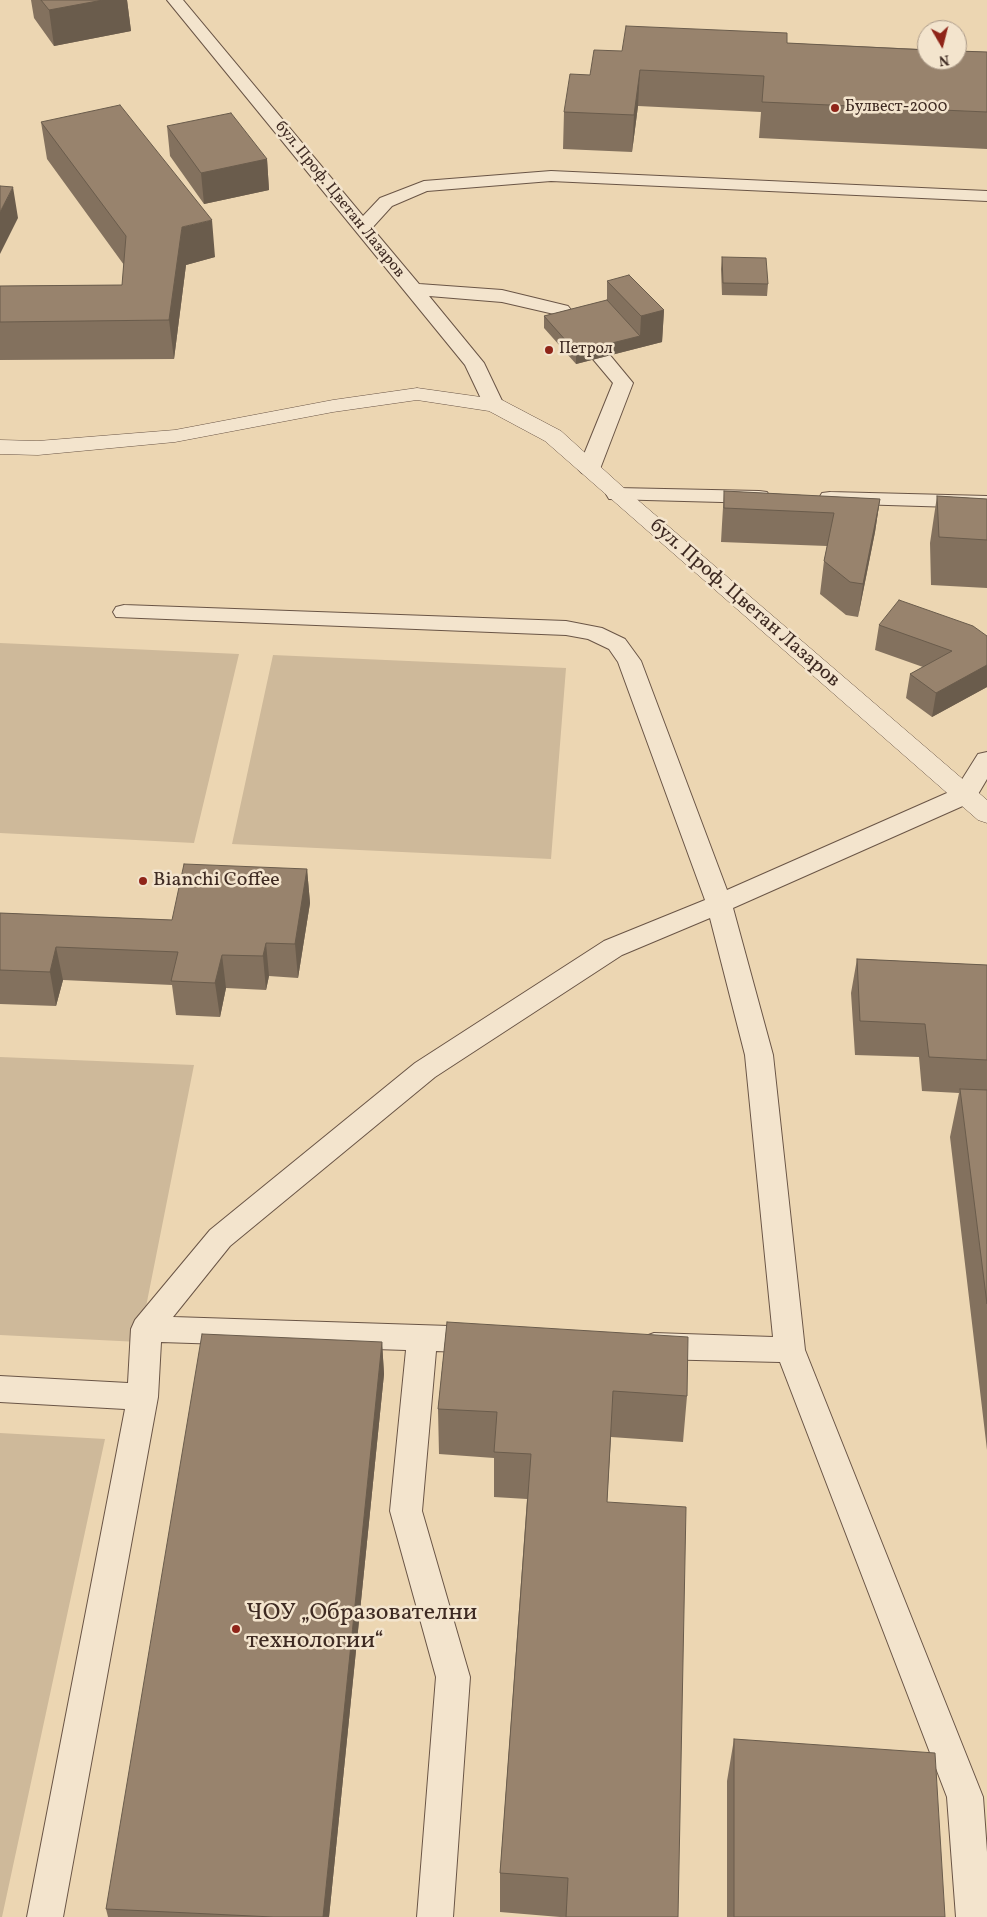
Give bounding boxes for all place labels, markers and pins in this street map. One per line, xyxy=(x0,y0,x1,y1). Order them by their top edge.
place label: Булвест-2000 xyxy=(845,98,947,118)
marker: Булвест-2000 xyxy=(829,102,841,114)
place label: Петрол xyxy=(559,340,613,360)
marker: Петрол xyxy=(543,344,555,356)
place label: Bianchi Coffee xyxy=(153,869,280,893)
marker: Bianchi Coffee xyxy=(137,875,149,887)
place label: ЧОУ „Образователни технологии“ xyxy=(246,1601,477,1657)
marker: ЧОУ „Образователни технологии“ xyxy=(230,1623,242,1635)

